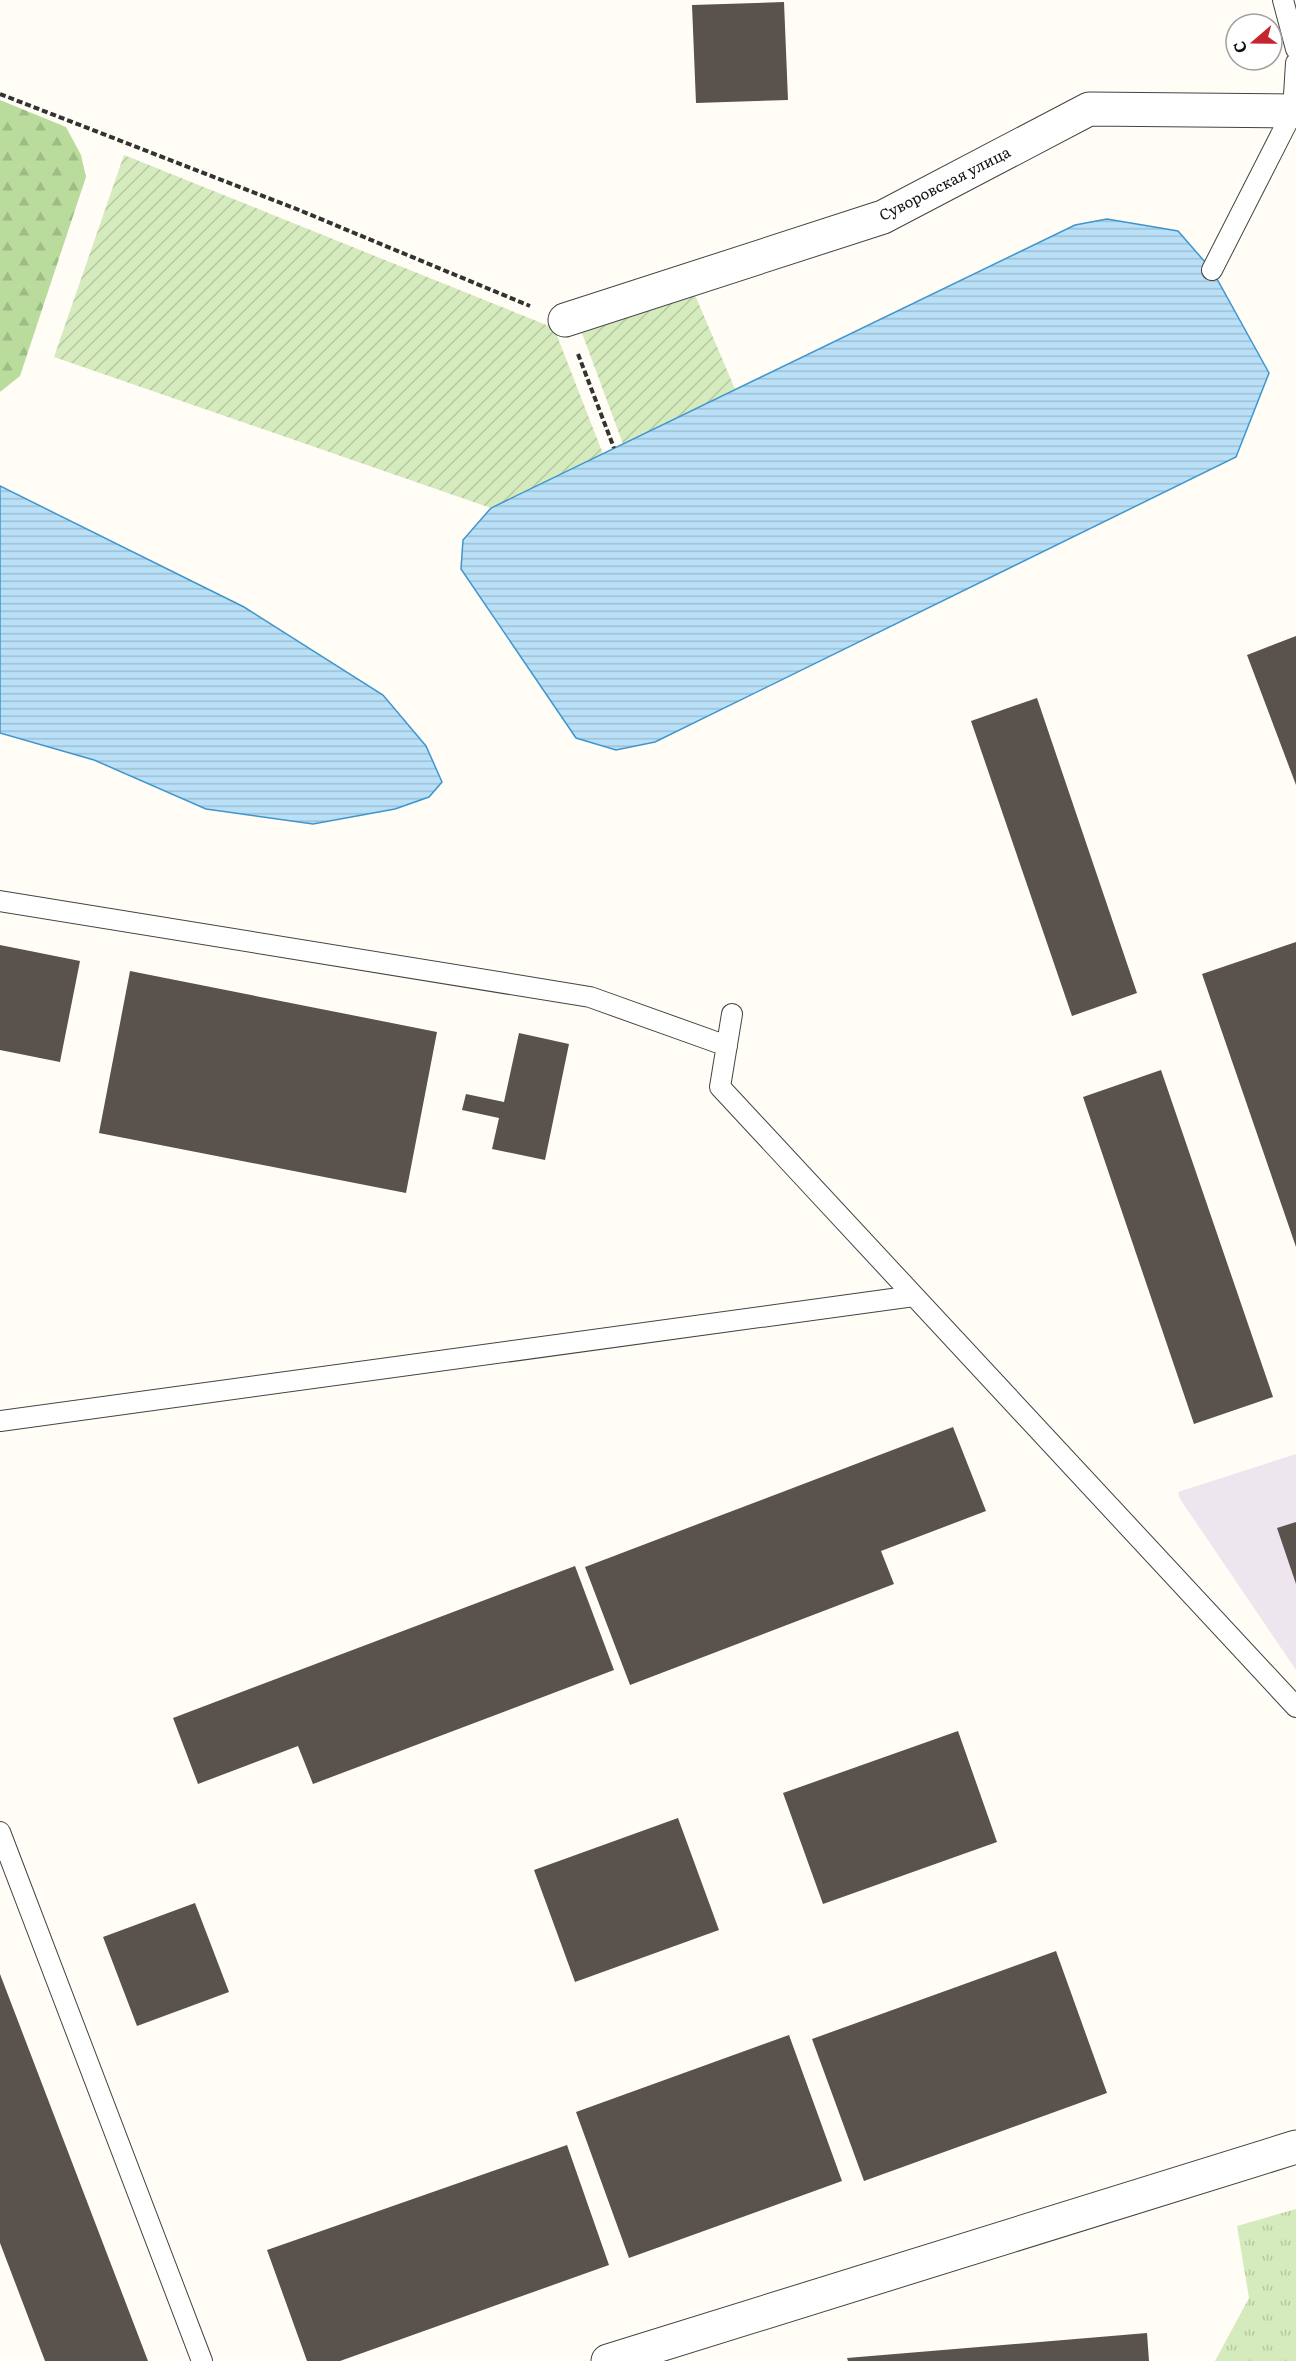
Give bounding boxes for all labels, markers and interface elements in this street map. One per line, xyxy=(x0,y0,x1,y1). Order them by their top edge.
north arrow xyxy=(1224,12,1284,72)
text: С xyxy=(1226,38,1252,57)
street label: Суворовская улица xyxy=(875,139,1015,226)

